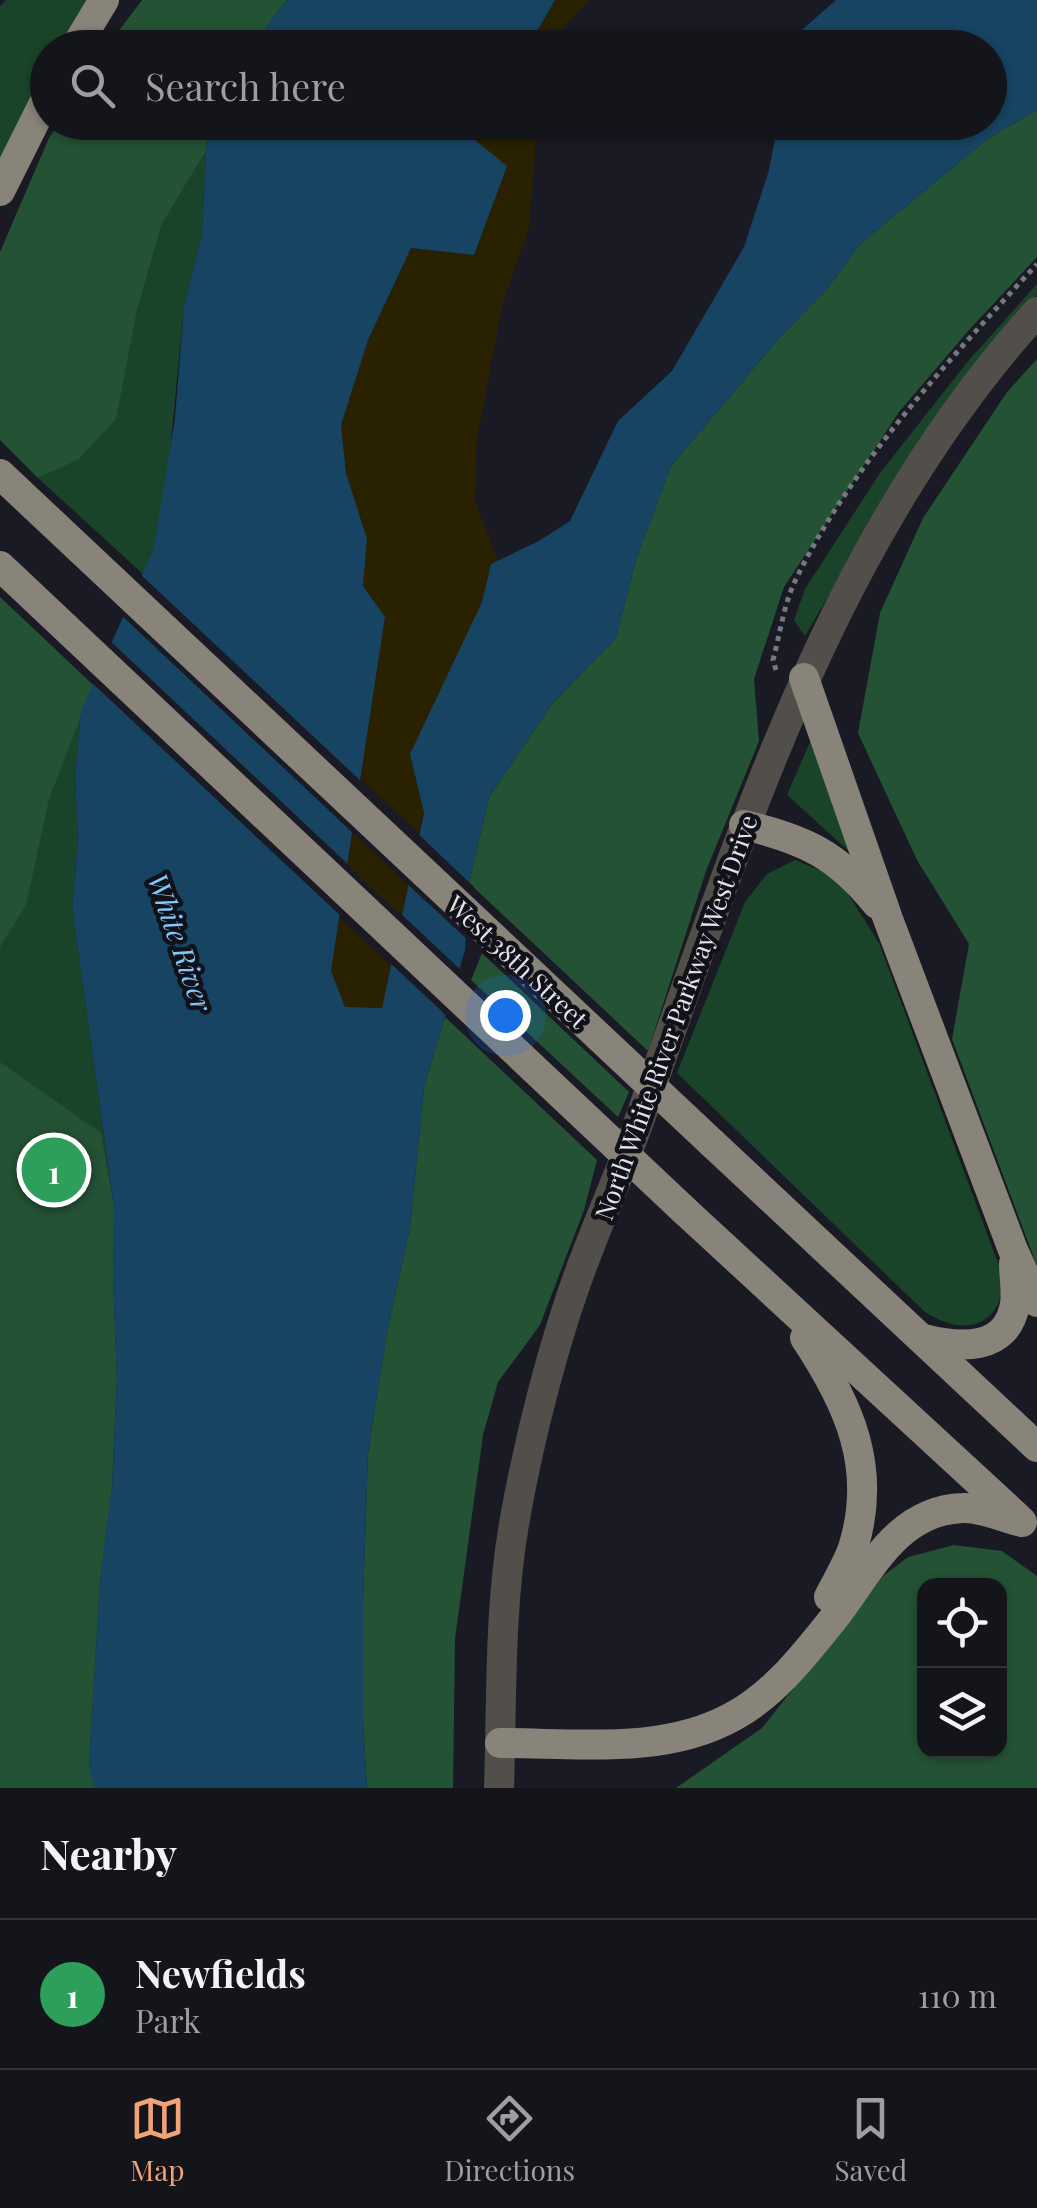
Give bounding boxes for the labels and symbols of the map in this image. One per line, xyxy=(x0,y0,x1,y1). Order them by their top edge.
street label: North White River Parkway West Drive xyxy=(586,810,764,1224)
water label: White River xyxy=(140,868,222,1017)
street label: West 38th Street xyxy=(440,887,596,1035)
your location xyxy=(480,990,531,1041)
pin: 1 xyxy=(22,1132,86,1208)

